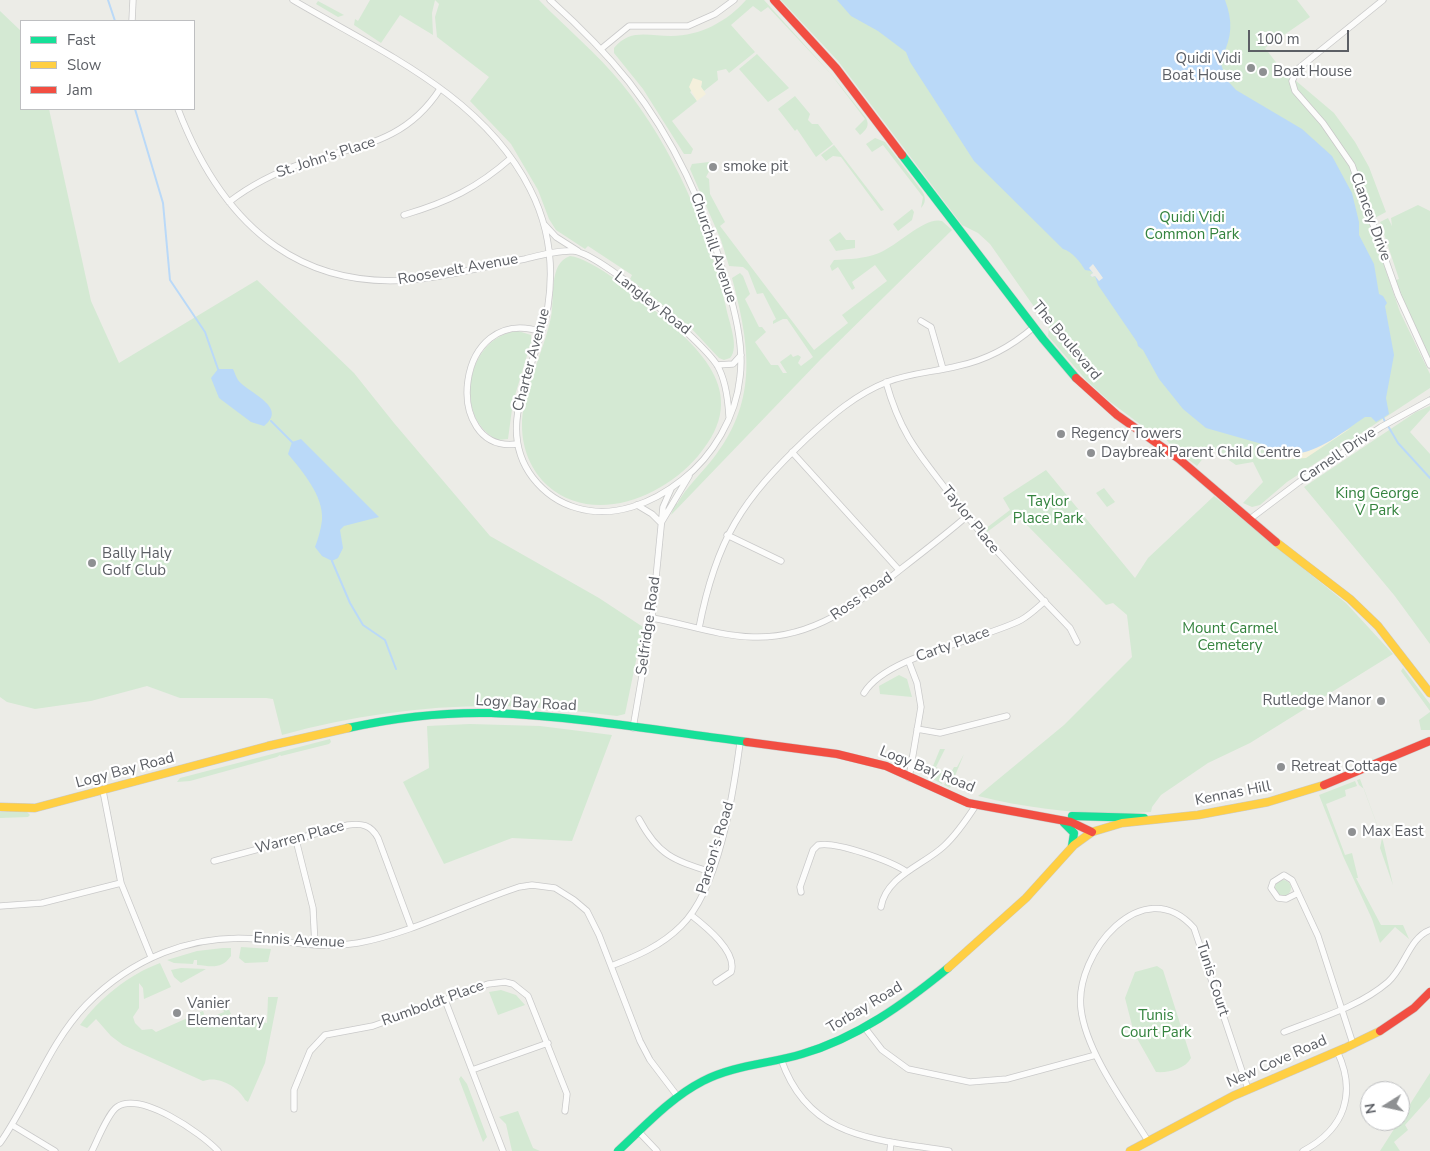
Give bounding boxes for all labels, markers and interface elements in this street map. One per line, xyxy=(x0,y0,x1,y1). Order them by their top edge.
legend xyxy=(20,20,195,110)
scale bar xyxy=(1250,20,1351,52)
text: 100 m xyxy=(1256,29,1300,49)
text: Fast xyxy=(67,30,95,50)
place label: Quidi Vidi Boat House xyxy=(1162,50,1241,85)
text: Slow xyxy=(67,55,101,75)
marker: Quidi Vidi Boat House xyxy=(1245,62,1257,74)
place label: Boat House xyxy=(1273,63,1352,81)
marker: Boat House xyxy=(1257,66,1269,78)
text: Jam xyxy=(67,80,93,100)
street label: St. John's Place xyxy=(274,133,378,183)
place label: smoke pit xyxy=(723,158,788,176)
marker: smoke pit xyxy=(707,161,719,173)
street label: Clancey Drive xyxy=(1346,170,1394,264)
street label: Churchill Avenue xyxy=(686,191,740,305)
park label: Quidi Vidi Common Park xyxy=(1145,209,1239,244)
street label: Roosevelt Avenue xyxy=(397,251,519,289)
street label: Langley Road xyxy=(610,269,694,339)
street label: The Boulevard xyxy=(1028,298,1104,384)
street label: Charter Avenue xyxy=(510,307,554,413)
street label: Carnell Drive xyxy=(1296,424,1380,488)
place label: Regency Towers xyxy=(1071,425,1182,443)
marker: Regency Towers xyxy=(1055,428,1067,440)
place label: Daybreak Parent Child Centre xyxy=(1101,444,1301,462)
marker: Daybreak Parent Child Centre xyxy=(1085,447,1097,459)
street label: Taylor Place xyxy=(937,482,1003,558)
park label: King George V Park xyxy=(1335,485,1419,520)
park label: Taylor Place Park xyxy=(1013,493,1083,528)
place label: Bally Haly Golf Club xyxy=(102,545,172,580)
marker: Bally Haly Golf Club xyxy=(86,557,98,569)
street label: Ross Road xyxy=(828,569,896,625)
street label: Selfridge Road xyxy=(633,575,665,677)
park label: Mount Carmel Cemetery xyxy=(1182,620,1278,655)
street label: Carty Place xyxy=(914,623,992,667)
street label: Logy Bay Road xyxy=(475,692,577,716)
place label: Rutledge Manor xyxy=(1263,692,1371,710)
marker: Rutledge Manor xyxy=(1375,695,1387,707)
street label: Logy Bay Road xyxy=(877,743,977,797)
street label: Logy Bay Road xyxy=(74,749,176,793)
place label: Retreat Cottage xyxy=(1291,758,1397,776)
marker: Retreat Cottage xyxy=(1275,761,1287,773)
street label: Kennas Hill xyxy=(1193,778,1273,810)
street label: Parson's Road xyxy=(693,800,739,896)
street label: Warren Place xyxy=(254,817,346,859)
place label: Max East xyxy=(1362,823,1423,841)
marker: Max East xyxy=(1346,826,1358,838)
street label: Ennis Avenue xyxy=(253,930,345,952)
street label: Tunis Court xyxy=(1192,940,1232,1018)
street label: Rumboldt Place xyxy=(380,977,486,1031)
street label: Torbay Road xyxy=(824,978,906,1038)
place label: Vanier Elementary xyxy=(187,995,264,1030)
marker: Vanier Elementary xyxy=(171,1007,183,1019)
park label: Tunis Court Park xyxy=(1120,1007,1192,1042)
street label: New Cove Road xyxy=(1224,1032,1330,1092)
north arrow xyxy=(1360,1081,1410,1131)
text: N xyxy=(1360,1102,1381,1115)

